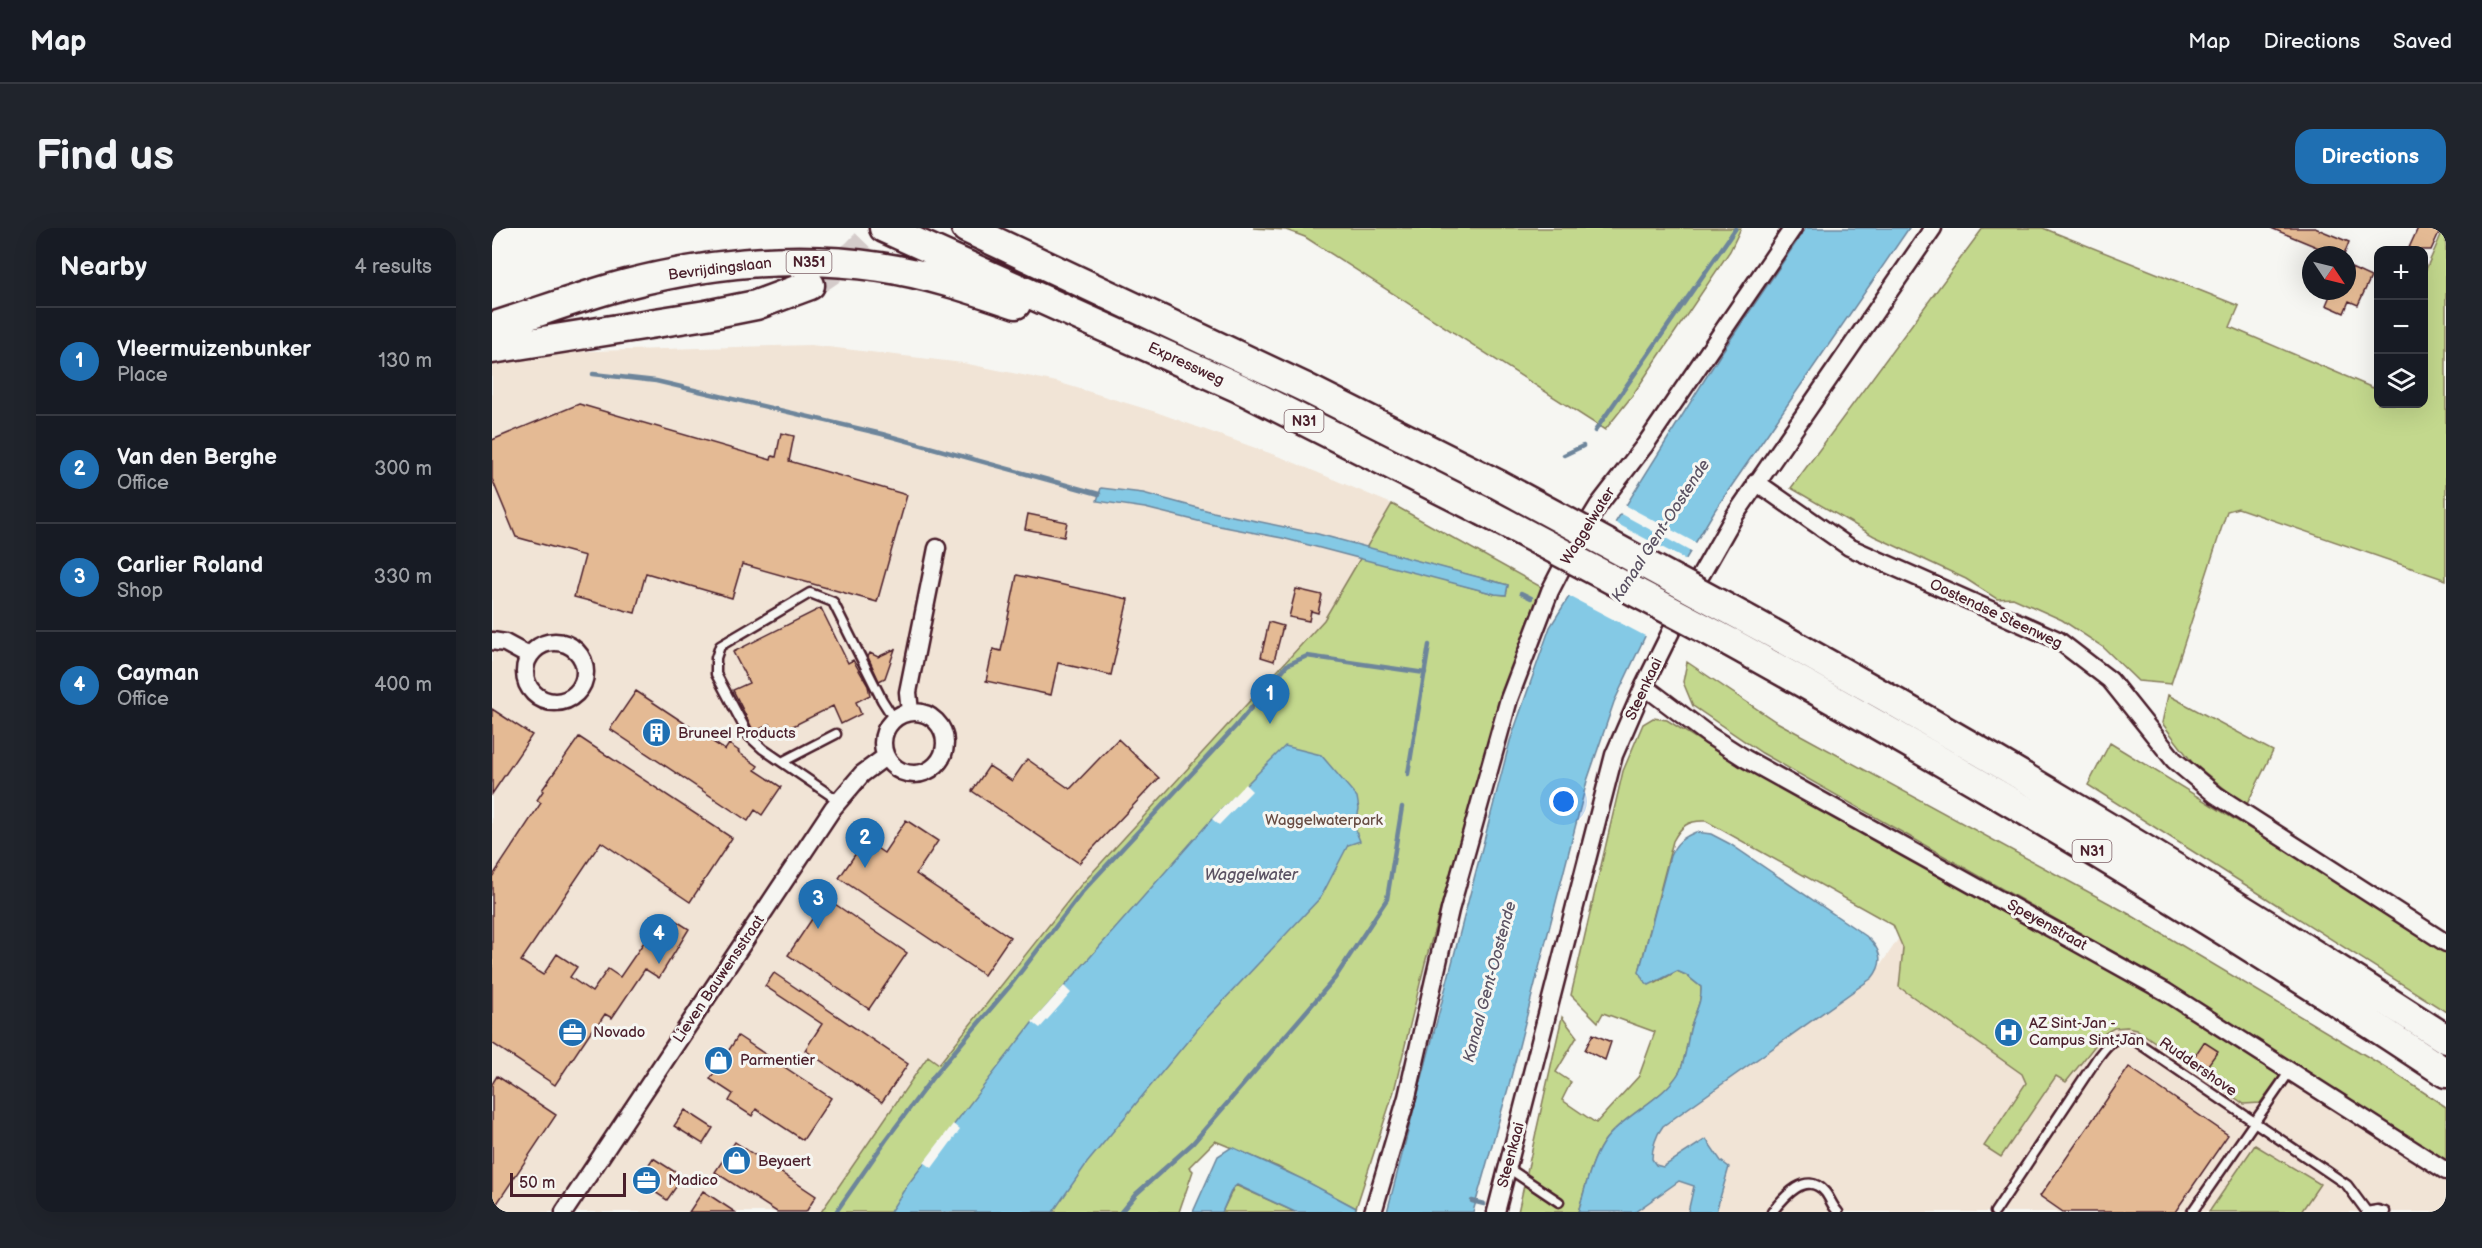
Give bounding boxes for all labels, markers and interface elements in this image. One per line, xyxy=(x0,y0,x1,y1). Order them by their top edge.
text: Map xyxy=(30,25,86,58)
text: Map xyxy=(2188,29,2231,54)
text: Directions xyxy=(2264,29,2360,54)
text: Saved xyxy=(2393,29,2452,54)
button: Directions xyxy=(2295,129,2446,184)
text: Find us xyxy=(36,131,174,182)
north arrow xyxy=(2302,246,2356,300)
map controls xyxy=(2374,246,2428,408)
button: + xyxy=(2374,246,2428,300)
road number: N351 xyxy=(786,251,832,273)
text: Nearby xyxy=(60,252,147,283)
street label: Bevrijdingslaan xyxy=(667,253,773,285)
text: 4 results xyxy=(354,255,432,279)
button: − xyxy=(2374,300,2428,354)
text: Vleermuizenbunker xyxy=(117,336,311,363)
street label: Expressweg xyxy=(1145,338,1227,390)
text: 1 xyxy=(75,349,84,373)
text: 130 m xyxy=(378,349,432,373)
button: layers xyxy=(2374,354,2428,408)
text: Place xyxy=(117,363,168,387)
road number: N31 xyxy=(1284,410,1324,432)
text: Van den Berghe xyxy=(117,444,277,471)
water label: Kanaal Gent-Oostende xyxy=(1608,456,1714,606)
text: 2 xyxy=(74,457,85,481)
text: 300 m xyxy=(374,457,432,481)
text: Office xyxy=(117,471,169,495)
street label: Waggelwater xyxy=(1557,483,1620,568)
text: Carlier Roland xyxy=(117,552,263,579)
text: 3 xyxy=(74,565,85,589)
text: 330 m xyxy=(374,565,432,589)
street label: Oostendse Steenweg xyxy=(1927,575,2065,653)
text: Shop xyxy=(117,579,163,603)
street label: Steenkaai xyxy=(1621,655,1667,723)
text: Cayman xyxy=(117,660,199,687)
text: 4 xyxy=(74,673,85,697)
text: 400 m xyxy=(374,673,432,697)
pin: 1 xyxy=(1250,674,1290,724)
text: Office xyxy=(117,687,169,711)
building icon: Bruneel Products xyxy=(641,717,673,749)
place label: Bruneel Products xyxy=(678,724,796,743)
your location xyxy=(1549,787,1578,816)
park label: Waggelwaterpark xyxy=(1265,811,1384,830)
pin: 2 xyxy=(846,818,884,868)
road number: N31 xyxy=(2072,840,2112,862)
water label: Waggelwater xyxy=(1204,866,1299,885)
pin: 3 xyxy=(798,880,838,929)
street label: Speyenstraat xyxy=(2004,895,2091,955)
water label: Kanaal Gent-Oostende xyxy=(1459,899,1521,1065)
street label: Lieven Bauwensstraat xyxy=(669,911,769,1046)
pin: 4 xyxy=(640,914,678,964)
place label: AZ Sint-Jan - Campus Sint-Jan xyxy=(2029,1014,2144,1050)
office icon: Novado xyxy=(556,1016,588,1048)
hospital icon: AZ Sint-Jan - Campus Sint-Jan xyxy=(1992,1016,2024,1048)
place label: Novado xyxy=(593,1023,645,1042)
street label: Ruddershove xyxy=(2155,1033,2241,1101)
shop icon: Parmentier xyxy=(703,1044,735,1076)
place label: Parmentier xyxy=(740,1051,816,1070)
street label: Steenkaai xyxy=(1493,1120,1529,1190)
shop icon: Beyaert xyxy=(721,1145,753,1177)
place label: Beyaert xyxy=(758,1152,811,1171)
office icon: Madico xyxy=(631,1164,663,1196)
scale bar xyxy=(510,1170,626,1198)
place label: Madico xyxy=(668,1171,718,1190)
text: 50 m xyxy=(519,1174,555,1193)

